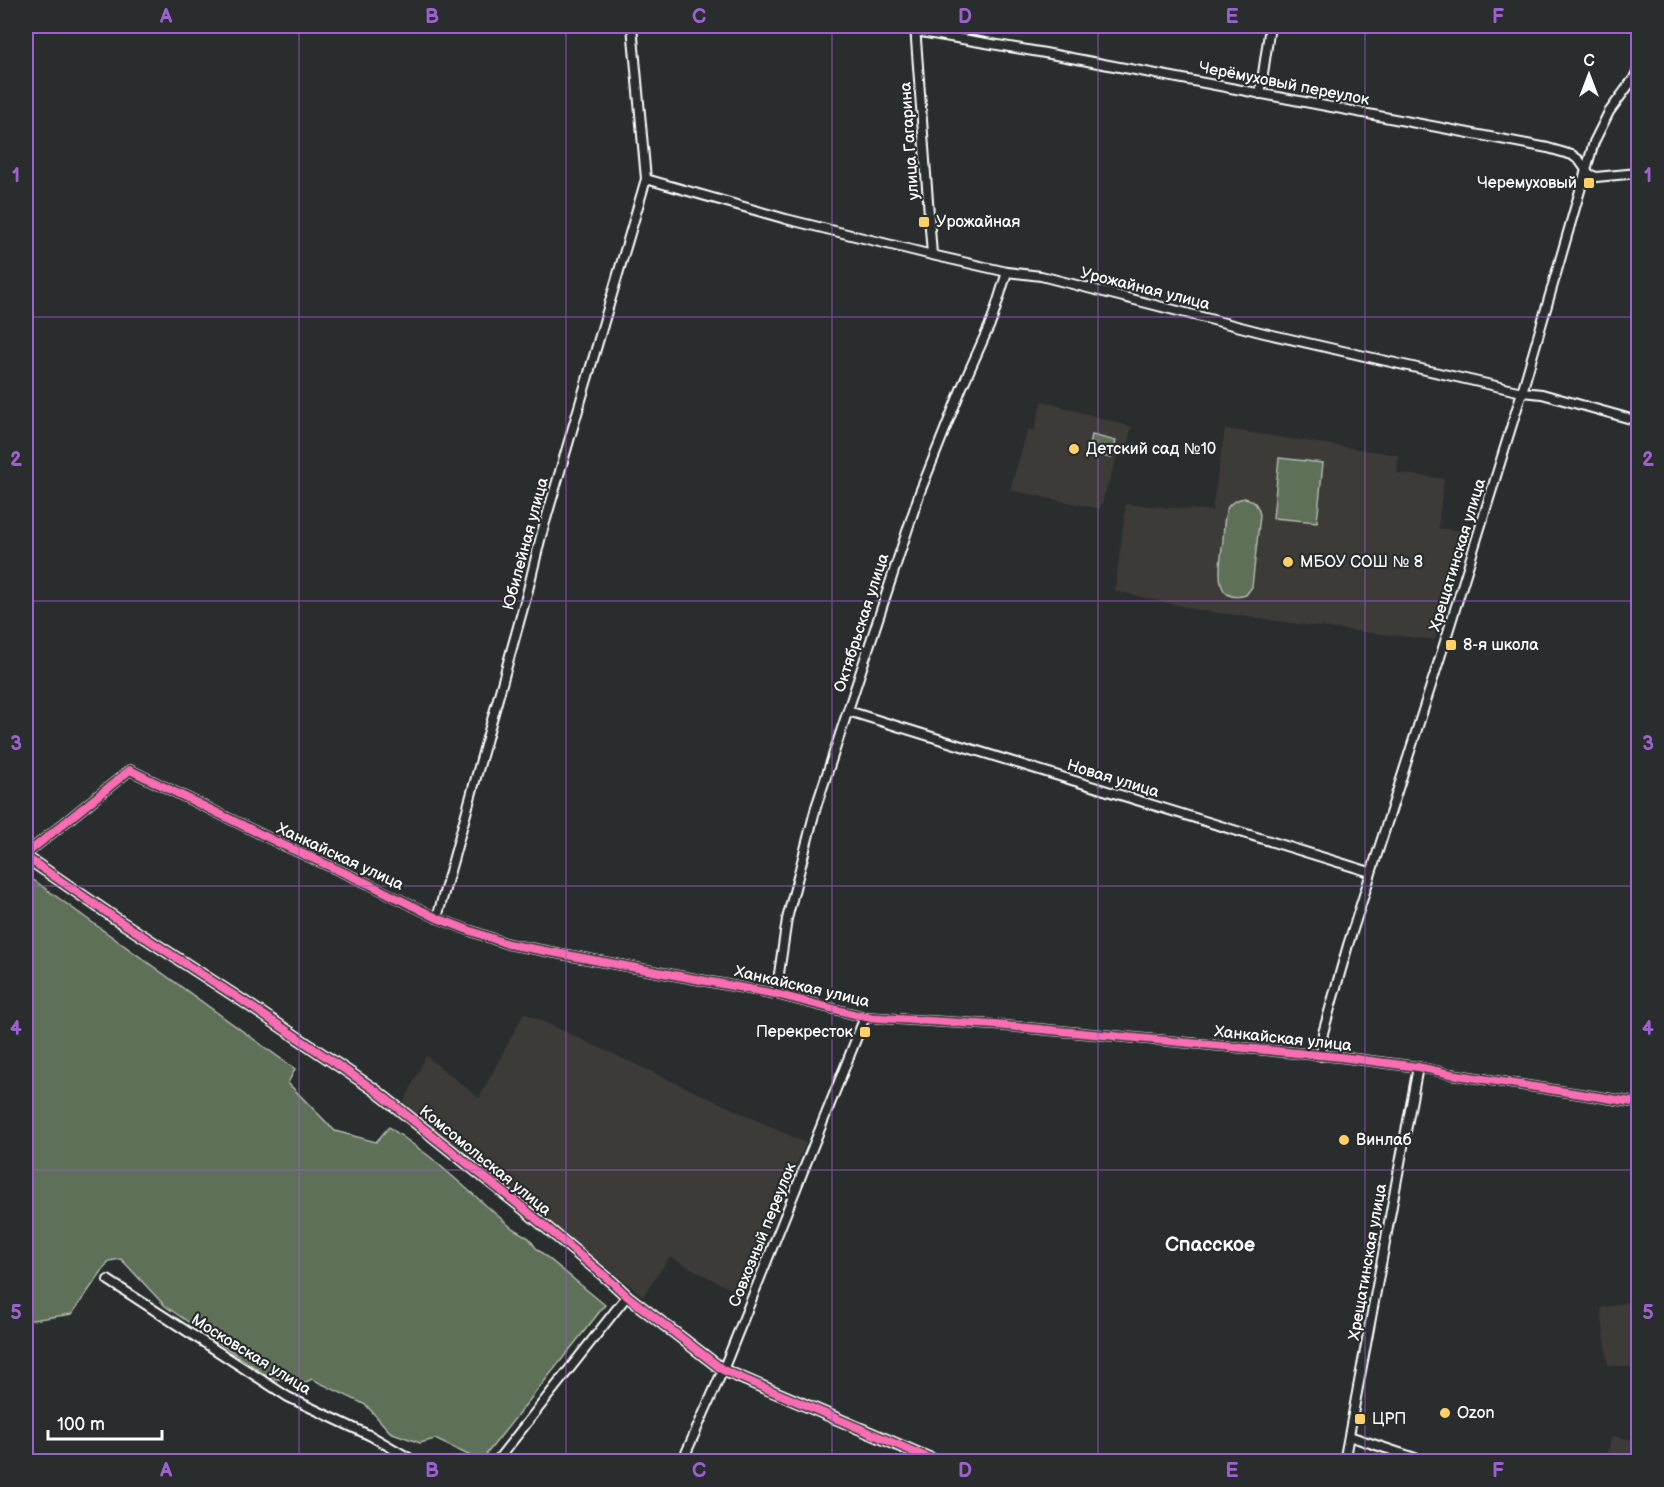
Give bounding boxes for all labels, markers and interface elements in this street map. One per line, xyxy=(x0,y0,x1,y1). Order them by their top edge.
text: A xyxy=(159,5,173,29)
text: B xyxy=(425,5,439,29)
text: C xyxy=(692,5,706,29)
text: D xyxy=(958,5,972,29)
text: E xyxy=(1226,5,1239,29)
text: F xyxy=(1492,5,1504,29)
north arrow xyxy=(1559,45,1619,105)
text: С xyxy=(1583,52,1595,71)
street label: Черёмуховый переулок xyxy=(1197,58,1371,110)
street label: улица Гагарина xyxy=(896,81,924,201)
text: 1 xyxy=(12,164,20,188)
text: 1 xyxy=(1644,164,1652,188)
place label: Черемуховый xyxy=(1477,174,1577,193)
marker: Черемуховый xyxy=(1582,176,1596,190)
place label: Урожайная xyxy=(936,213,1021,232)
marker: Урожайная xyxy=(917,215,931,229)
street label: Урожайная улица xyxy=(1078,264,1212,314)
place label: Детский сад №10 xyxy=(1086,440,1216,459)
marker: Детский сад №10 xyxy=(1067,442,1081,456)
text: 2 xyxy=(10,448,22,472)
text: 2 xyxy=(1642,448,1654,472)
street label: Юбилейная улица xyxy=(499,475,553,612)
street label: Хрещатинская улица xyxy=(1426,476,1490,634)
street label: Октябрьская улица xyxy=(831,551,894,695)
place label: МБОУ СОШ № 8 xyxy=(1300,553,1423,572)
marker: МБОУ СОШ № 8 xyxy=(1281,555,1295,569)
place label: 8-я школа xyxy=(1463,636,1539,655)
marker: 8-я школа xyxy=(1444,638,1458,652)
text: 3 xyxy=(10,732,22,756)
text: 3 xyxy=(1642,732,1654,756)
street label: Новая улица xyxy=(1065,756,1162,802)
street label: Ханкайская улица xyxy=(273,819,407,895)
street label: Ханкайская улица xyxy=(733,962,872,1012)
text: 4 xyxy=(10,1017,22,1041)
text: 4 xyxy=(1642,1017,1654,1041)
street label: Ханкайская улица xyxy=(1213,1022,1353,1056)
place label: Перекресток xyxy=(756,1023,853,1042)
marker: Перекресток xyxy=(858,1025,872,1039)
street label: Комсомольская улица xyxy=(415,1102,555,1220)
place label: Винлаб xyxy=(1356,1131,1412,1150)
marker: Винлаб xyxy=(1337,1133,1351,1147)
street label: Совхозный переулок xyxy=(725,1160,801,1310)
street label: Хрещатинская улица xyxy=(1345,1182,1391,1342)
district label: Спасское xyxy=(1165,1233,1255,1257)
text: 5 xyxy=(10,1301,22,1325)
text: 5 xyxy=(1642,1301,1654,1325)
street label: Московская улица xyxy=(188,1310,315,1400)
scale bar xyxy=(48,1403,162,1441)
place label: Ozon xyxy=(1457,1404,1495,1423)
marker: Ozon xyxy=(1438,1406,1452,1420)
place label: ЦРП xyxy=(1372,1410,1406,1429)
marker: ЦРП xyxy=(1353,1412,1367,1426)
text: 100 m xyxy=(57,1414,105,1435)
text: A xyxy=(159,1459,173,1483)
text: B xyxy=(425,1459,439,1483)
text: C xyxy=(692,1459,706,1483)
text: D xyxy=(958,1459,972,1483)
text: E xyxy=(1226,1459,1239,1483)
text: F xyxy=(1492,1459,1504,1483)

